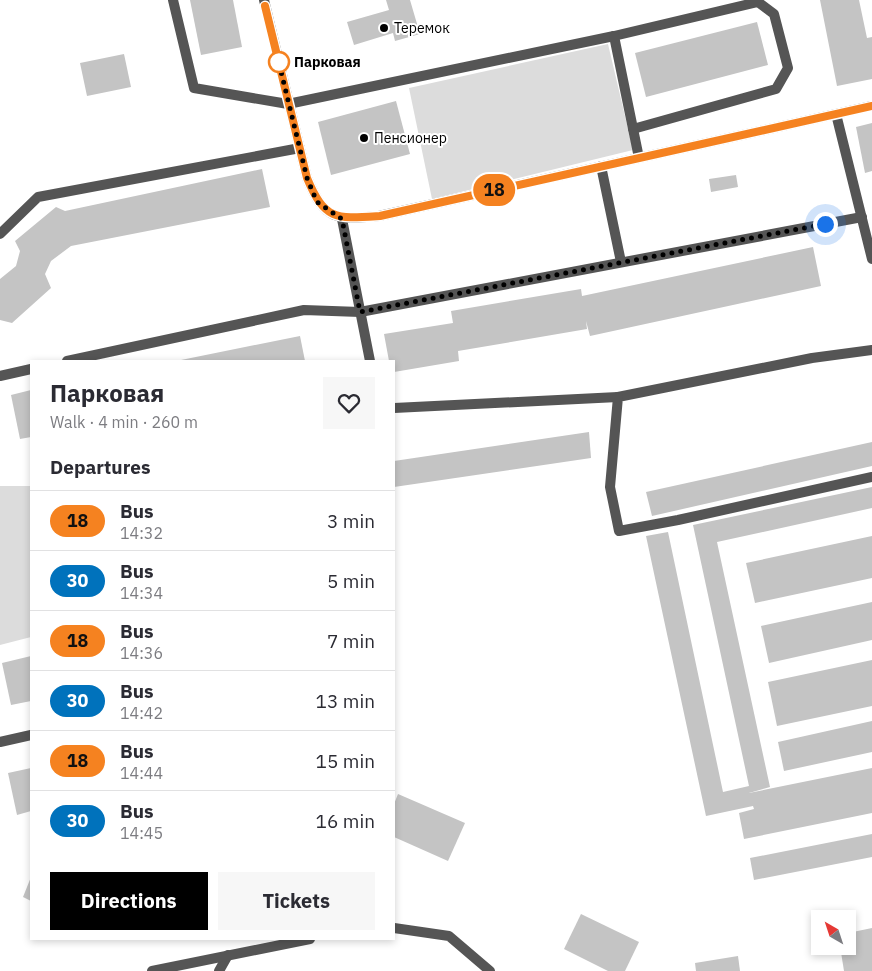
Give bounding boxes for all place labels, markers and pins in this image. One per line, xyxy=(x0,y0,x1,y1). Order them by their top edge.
place label: Теремок xyxy=(394,19,450,37)
marker: Теремок xyxy=(378,22,390,34)
marker: Парковая xyxy=(268,51,290,73)
place label: Парковая xyxy=(294,53,361,71)
place label: Пенсионер xyxy=(374,129,447,147)
marker: Пенсионер xyxy=(358,132,370,144)

